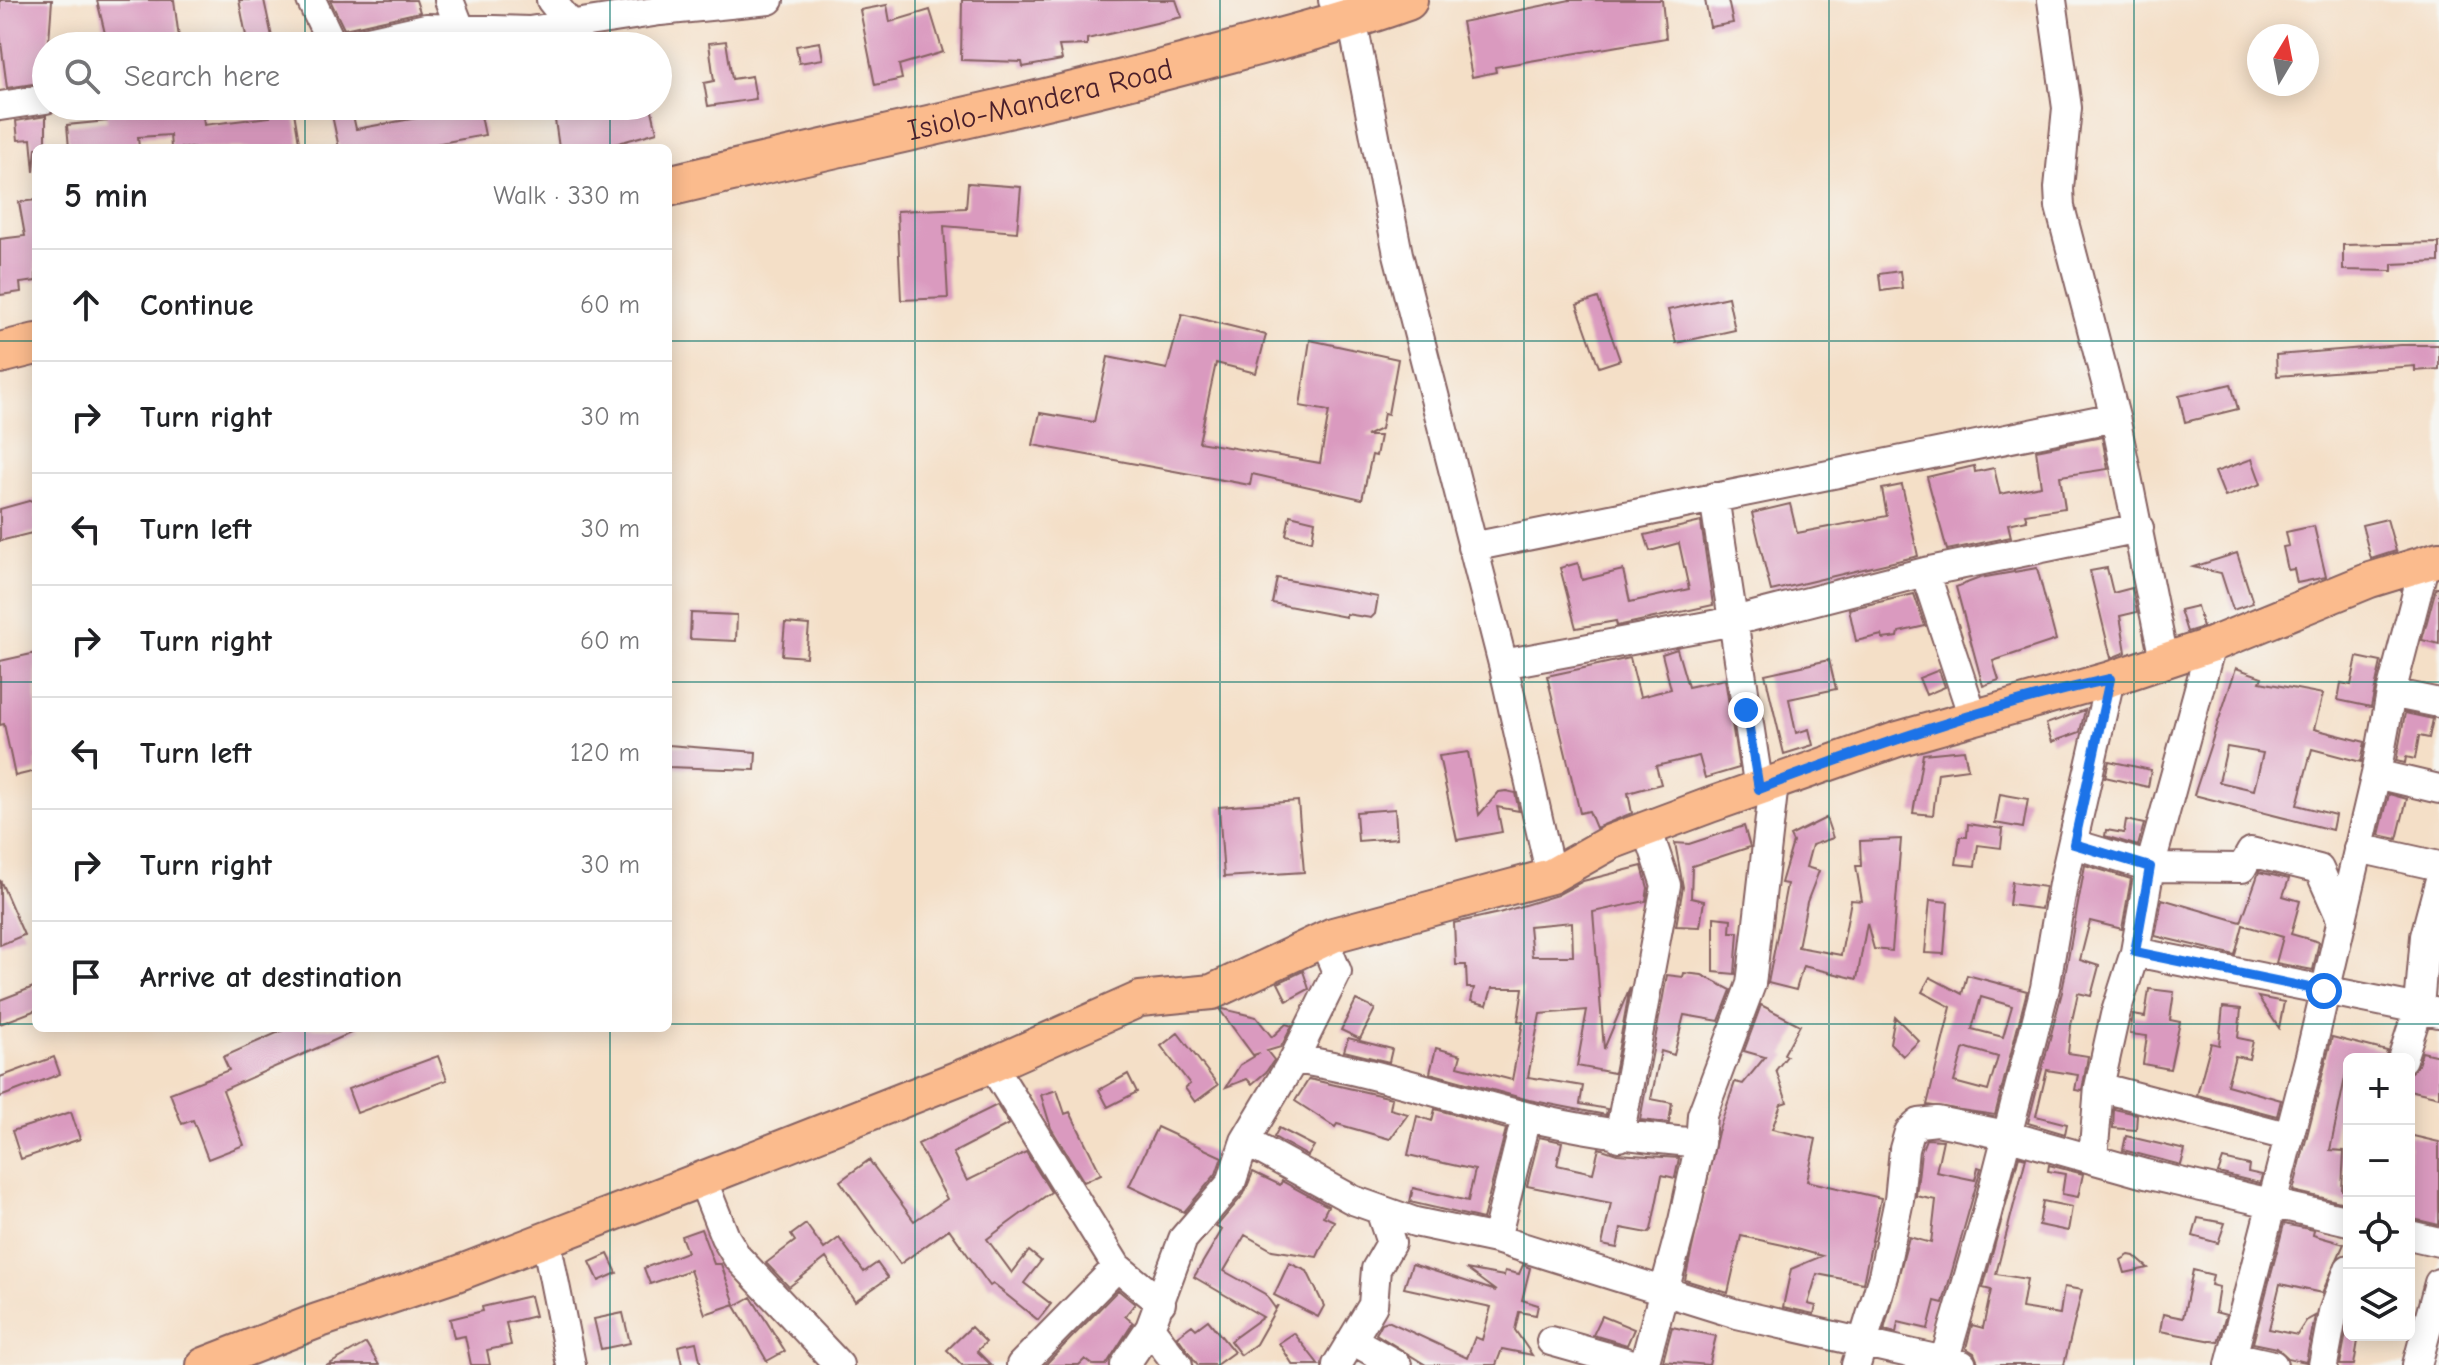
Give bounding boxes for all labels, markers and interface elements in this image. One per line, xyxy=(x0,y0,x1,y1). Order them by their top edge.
north arrow xyxy=(2247,24,2319,96)
search box xyxy=(32,32,672,120)
street label: Isiolo-Mandera Road xyxy=(904,51,1176,148)
icon: search xyxy=(60,54,104,98)
text: Search here xyxy=(124,59,280,94)
text: 5 min xyxy=(64,176,148,216)
text: Walk · 330 m xyxy=(493,181,640,211)
icon: ahead xyxy=(64,283,108,327)
text: Continue xyxy=(140,288,254,323)
text: 60 m xyxy=(580,290,640,320)
icon: right xyxy=(64,395,108,439)
text: Turn right xyxy=(140,400,272,435)
text: 30 m xyxy=(581,402,640,432)
icon: left xyxy=(64,507,108,551)
text: Turn left xyxy=(140,512,252,547)
text: 30 m xyxy=(581,514,640,544)
icon: right xyxy=(64,619,108,663)
text: Turn right xyxy=(140,624,272,659)
text: 60 m xyxy=(580,626,640,656)
route end xyxy=(1728,692,1764,728)
icon: left xyxy=(64,731,108,775)
text: Turn left xyxy=(140,736,252,771)
text: 120 m xyxy=(570,738,640,768)
icon: right xyxy=(64,843,108,887)
text: Turn right xyxy=(140,848,272,883)
text: 30 m xyxy=(581,850,640,880)
icon: arrive xyxy=(64,955,108,999)
text: Arrive at destination xyxy=(140,960,402,995)
route start xyxy=(2306,973,2342,1009)
map controls xyxy=(2343,1053,2415,1341)
button: + xyxy=(2343,1053,2415,1125)
button: − xyxy=(2343,1125,2415,1197)
button: locate xyxy=(2343,1197,2415,1269)
button: layers xyxy=(2343,1269,2415,1341)

